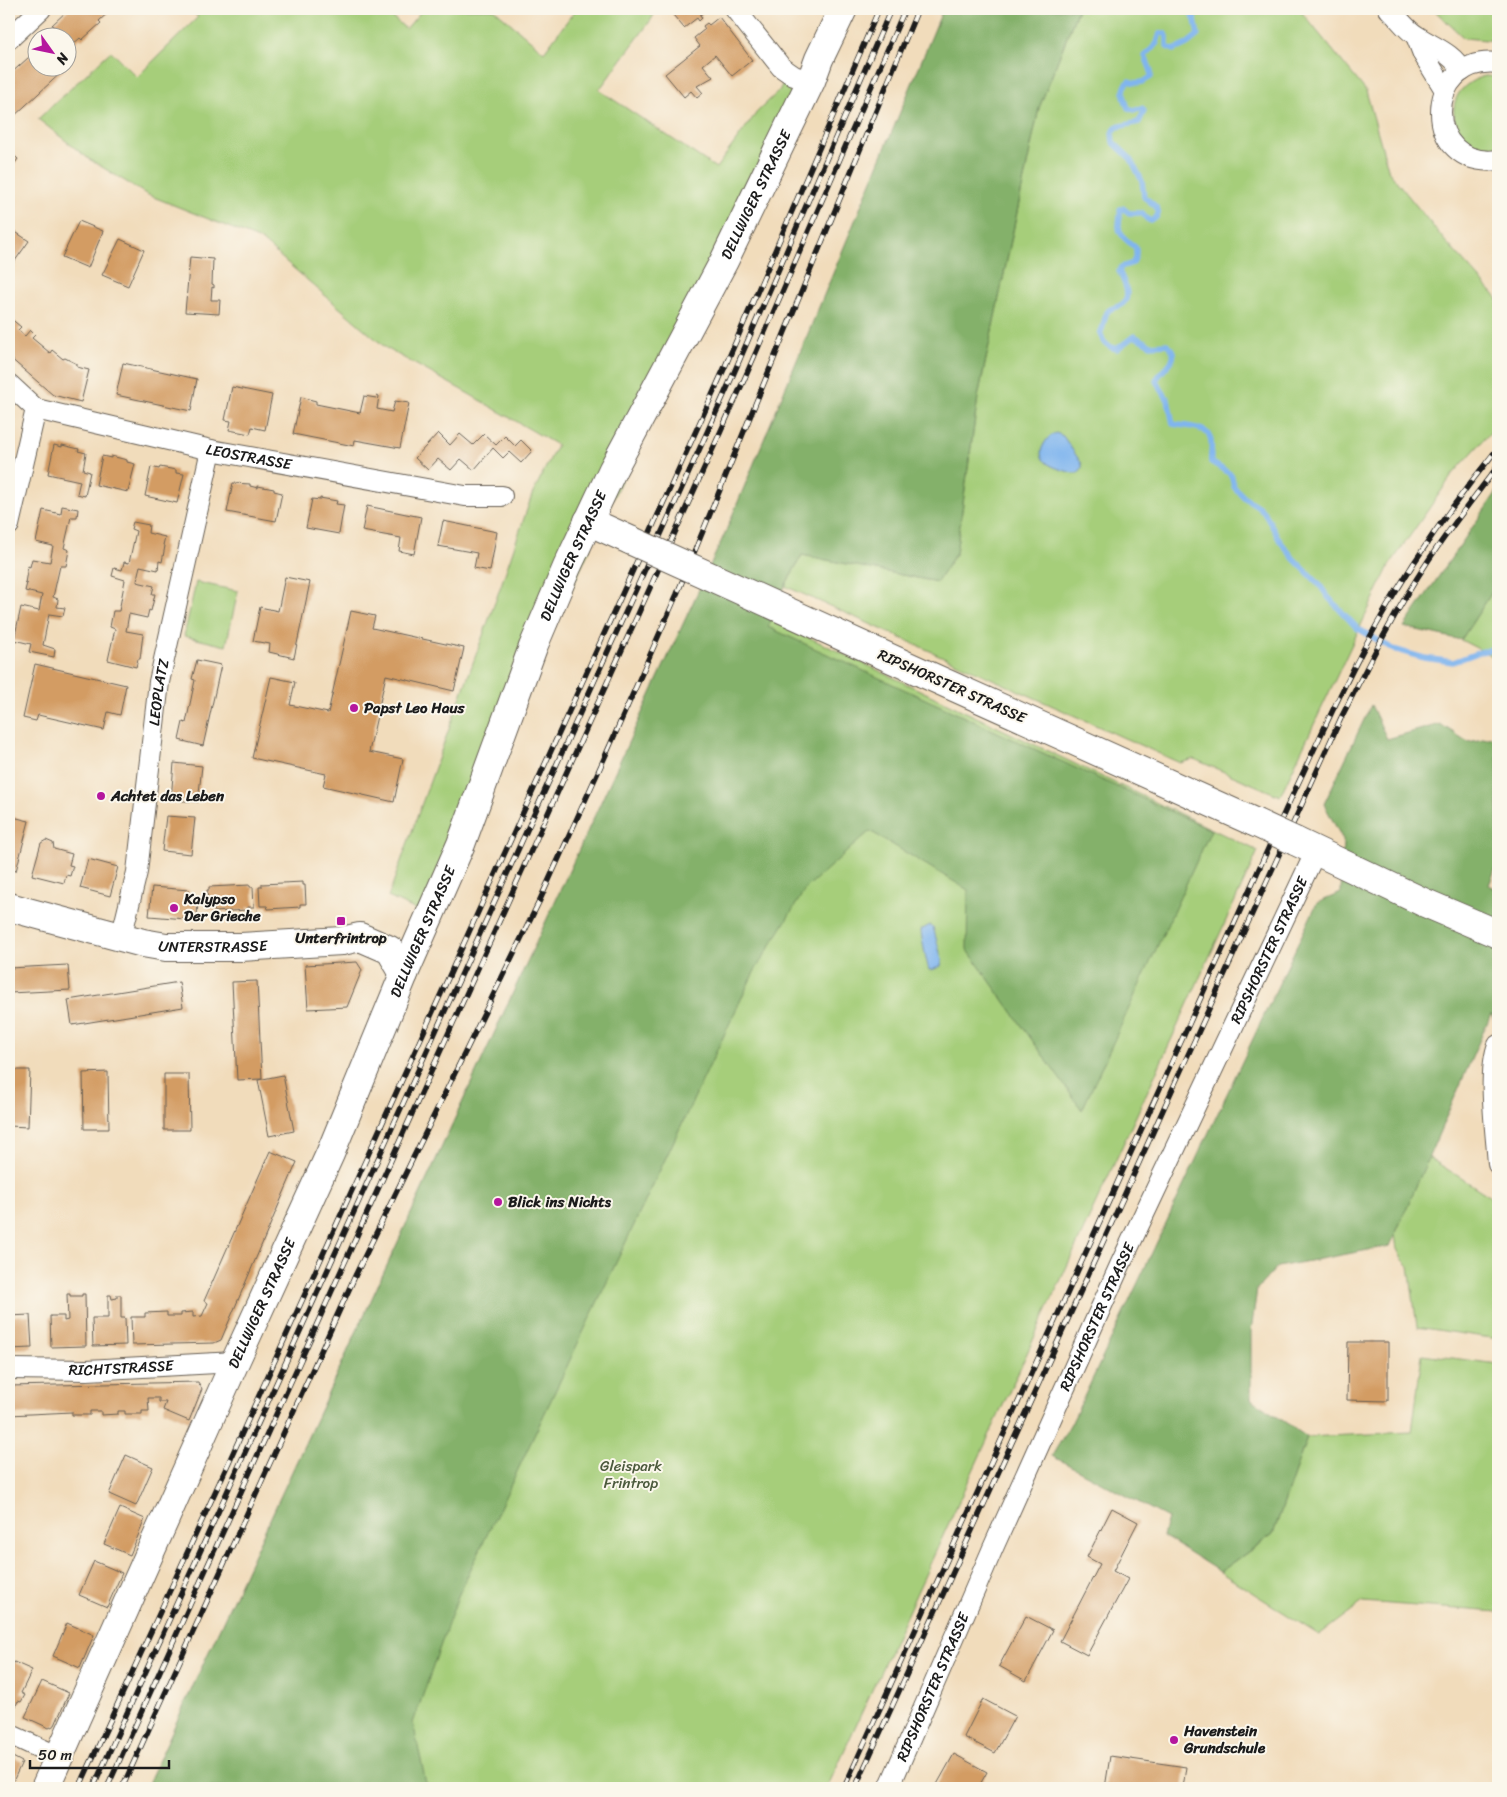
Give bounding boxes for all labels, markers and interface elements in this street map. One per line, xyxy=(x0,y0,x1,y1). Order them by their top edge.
north arrow xyxy=(28,28,78,78)
text: N xyxy=(49,47,76,70)
street label: DELLWIGER STRASSE xyxy=(714,124,799,264)
street label: LEOSTRASSE xyxy=(203,436,295,478)
street label: DELLWIGER STRASSE xyxy=(532,485,615,625)
street label: RIPSHORSTER STRASSE xyxy=(874,642,1032,731)
street label: LEOPLATZ xyxy=(141,656,177,727)
place label: Papst Leo Haus xyxy=(364,695,466,721)
marker: Papst Leo Haus xyxy=(348,702,360,714)
place label: Achtet das Leben xyxy=(110,783,225,809)
marker: Achtet das Leben xyxy=(95,790,107,802)
street label: DELLWIGER STRASSE xyxy=(383,860,464,1001)
street label: RIPSHORSTER STRASSE xyxy=(1223,871,1316,1028)
place label: Kalypso Der Grieche xyxy=(183,886,261,929)
marker: Kalypso Der Grieche xyxy=(168,902,180,914)
marker: Unterfrintrop xyxy=(335,915,347,927)
place label: Unterfrintrop xyxy=(295,925,387,951)
street label: UNTERSTRASSE xyxy=(156,932,270,960)
place label: Blick ins Nichts xyxy=(508,1189,612,1215)
marker: Blick ins Nichts xyxy=(492,1196,504,1208)
street label: DELLWIGER STRASSE xyxy=(221,1232,304,1373)
street label: RIPSHORSTER STRASSE xyxy=(1052,1237,1142,1395)
street label: RICHTSTRASSE xyxy=(68,1352,176,1383)
park label: Gleispark Frintrop xyxy=(600,1453,662,1496)
street label: RIPSHORSTER STRASSE xyxy=(889,1607,977,1766)
place label: Havenstein Grundschule xyxy=(1183,1718,1266,1761)
marker: Havenstein Grundschule xyxy=(1168,1734,1180,1746)
scale bar xyxy=(30,1737,169,1769)
text: 50 m xyxy=(38,1742,73,1768)

